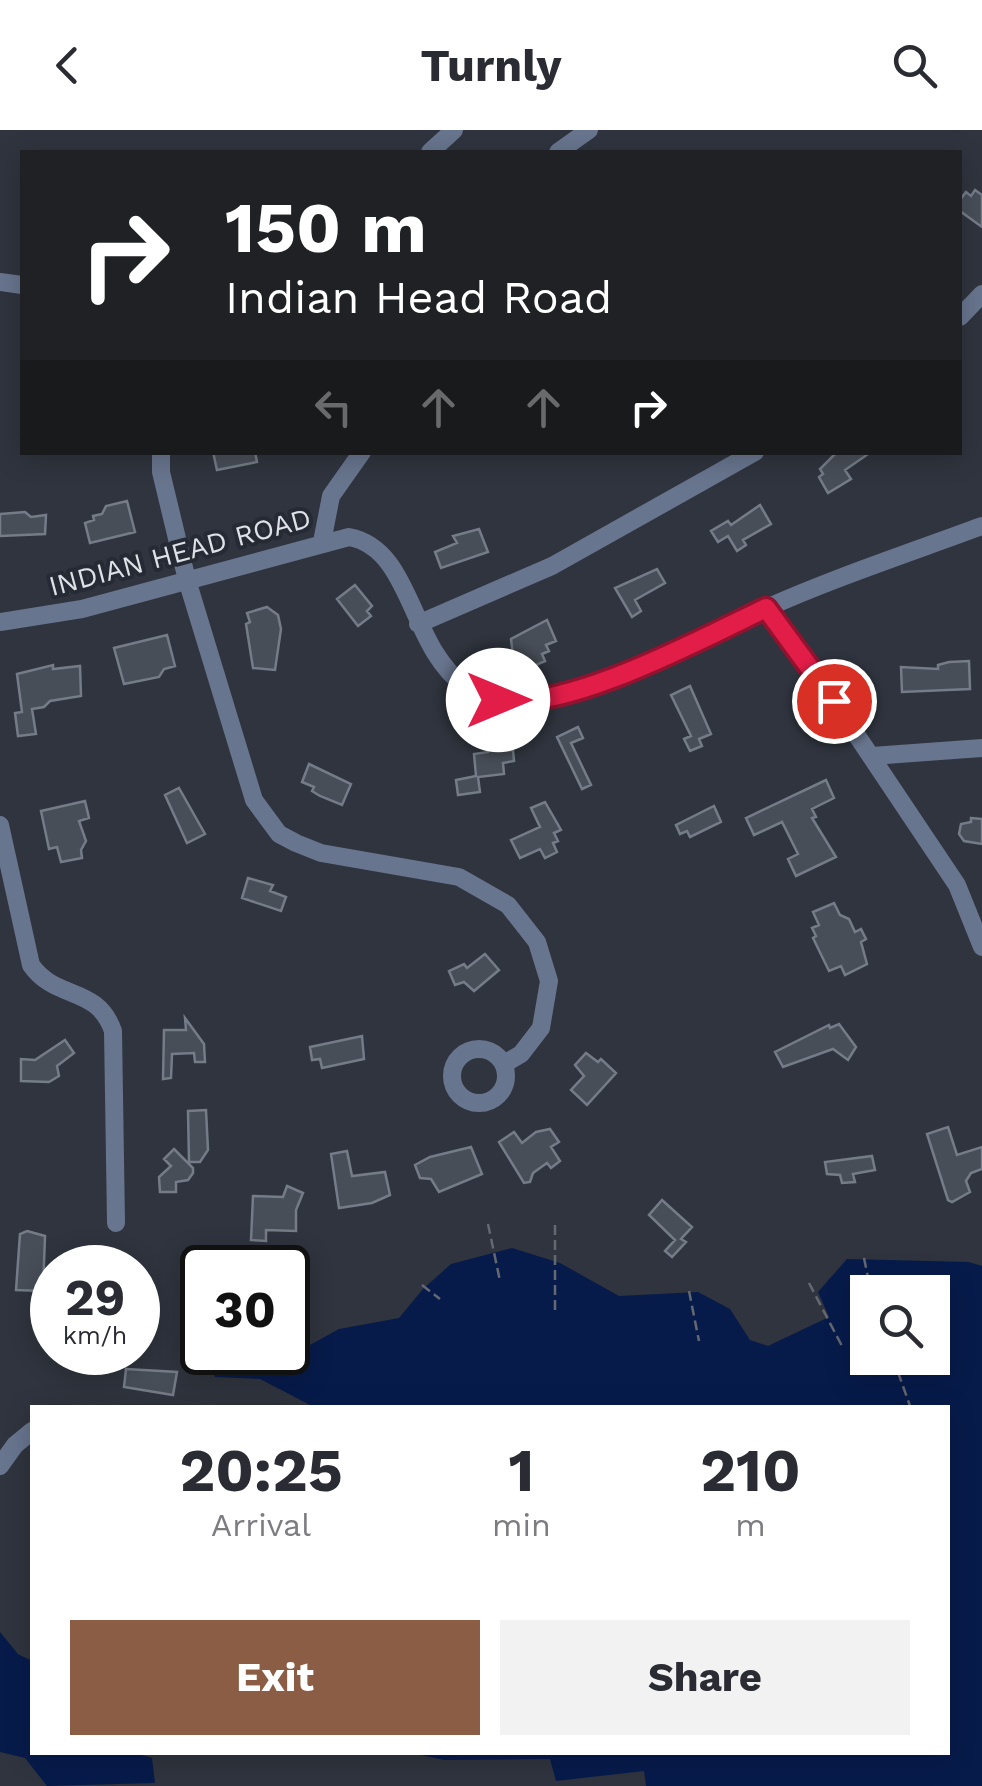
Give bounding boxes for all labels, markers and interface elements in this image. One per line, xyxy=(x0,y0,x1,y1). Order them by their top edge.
icon: back xyxy=(40,38,95,93)
icon: search xyxy=(887,38,942,93)
text: Turnly xyxy=(420,39,562,92)
text: 150 m xyxy=(225,187,427,269)
icon: right xyxy=(60,190,190,320)
text: Indian Head Road xyxy=(225,271,612,324)
icon: left xyxy=(306,380,361,435)
icon: ahead xyxy=(411,380,466,435)
icon: ahead xyxy=(516,380,571,435)
icon: right xyxy=(621,380,676,435)
street label: INDIAN HEAD ROAD xyxy=(45,501,315,603)
position arrow xyxy=(446,648,550,752)
pin xyxy=(792,659,877,744)
icon: arrive xyxy=(807,674,862,729)
speed limit sign: 30 xyxy=(180,1245,310,1375)
text: 29 xyxy=(65,1268,125,1327)
map controls xyxy=(850,1275,950,1375)
button: search xyxy=(850,1275,950,1375)
text: km/h xyxy=(63,1321,127,1350)
text: 20:25 xyxy=(179,1435,343,1506)
text: 1 xyxy=(509,1435,534,1506)
text: 210 xyxy=(700,1435,801,1506)
text: Arrival xyxy=(211,1506,311,1544)
text: min xyxy=(492,1506,551,1544)
text: m xyxy=(735,1506,766,1544)
button: Exit xyxy=(70,1620,480,1735)
button: Share xyxy=(500,1620,910,1735)

